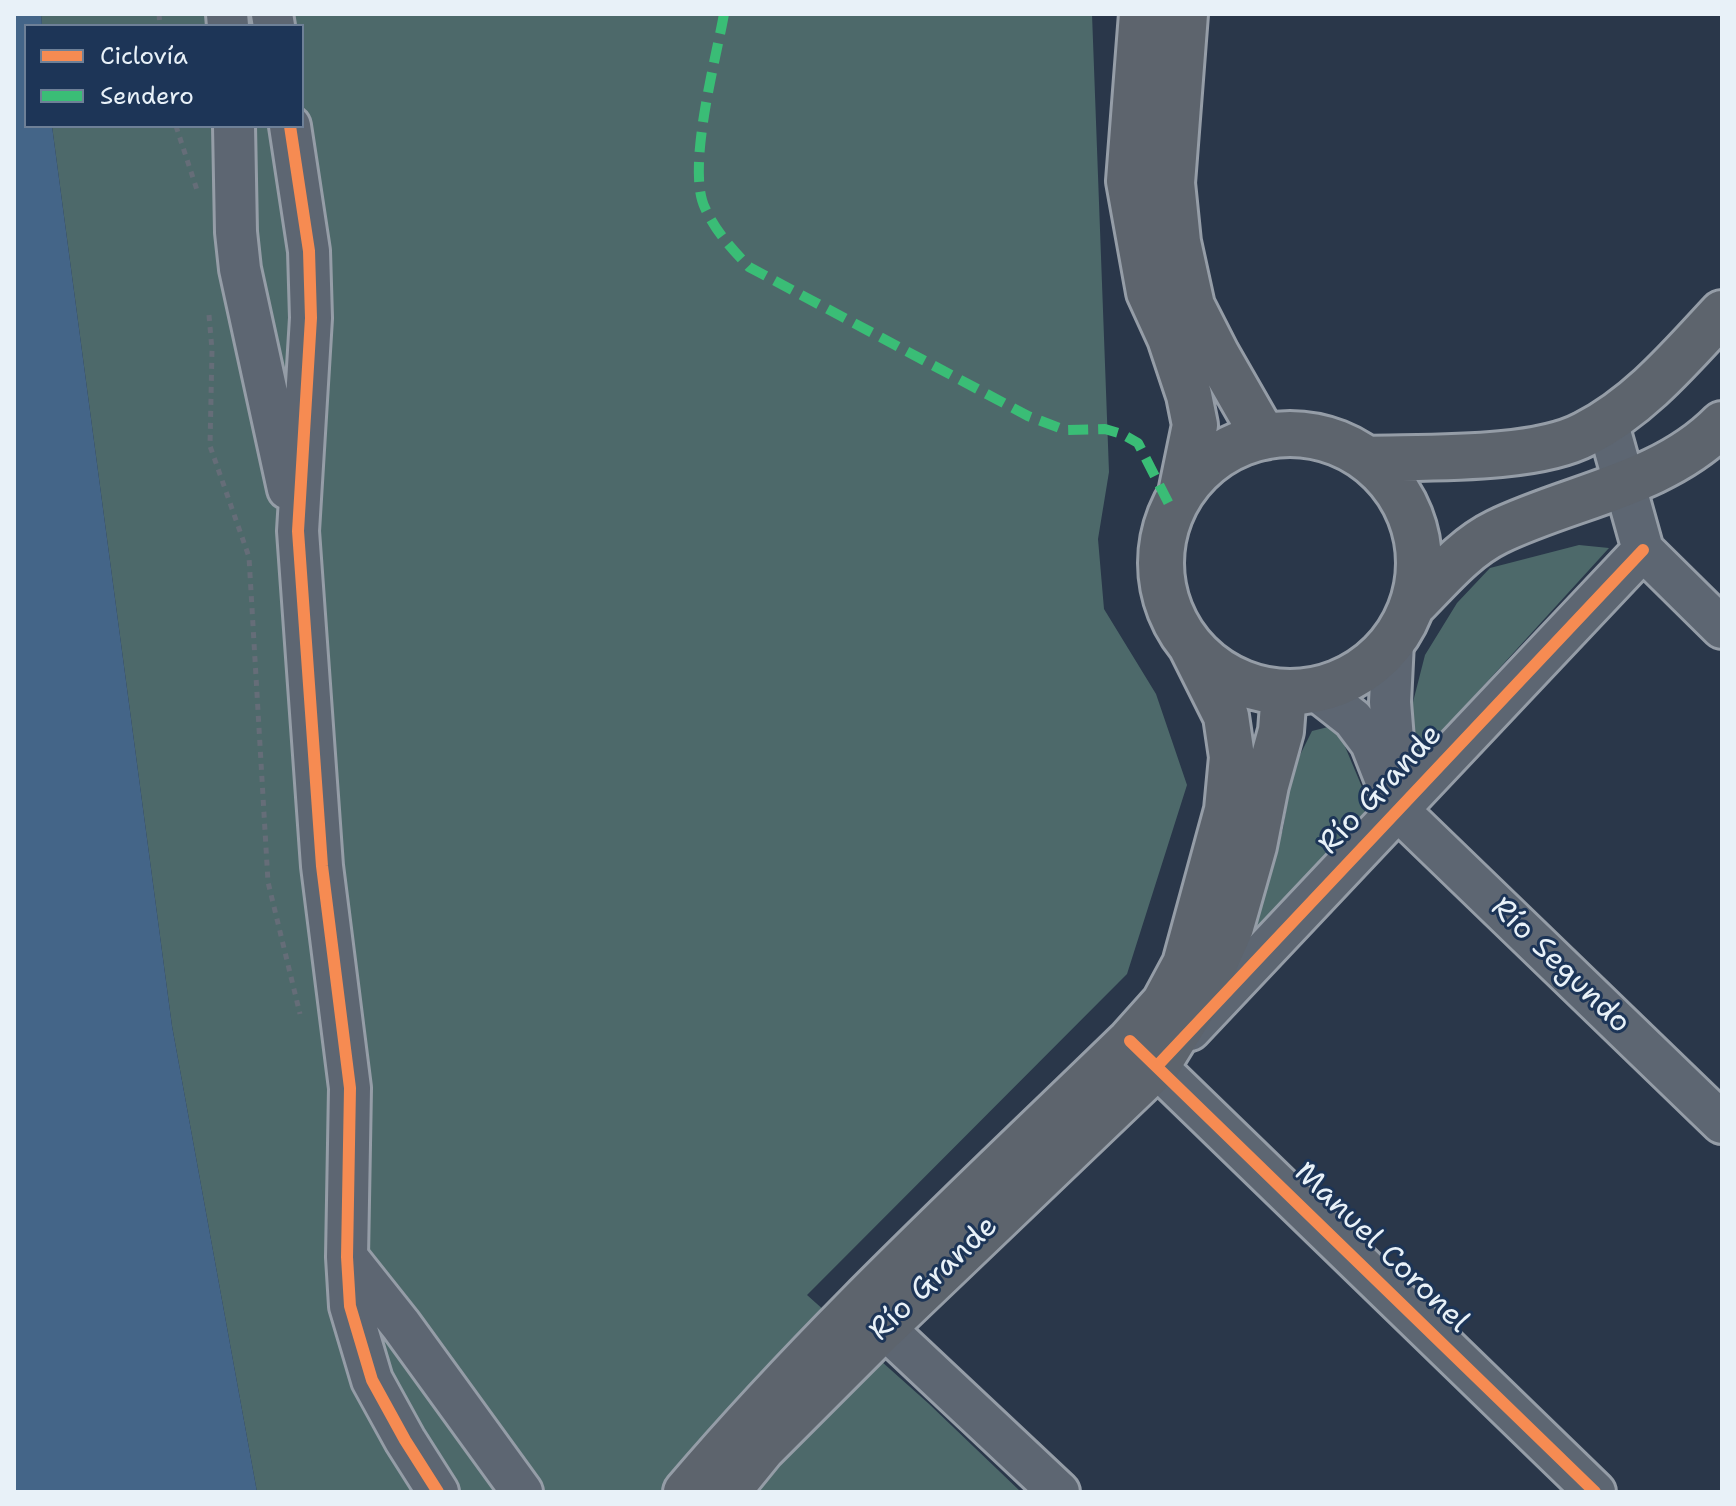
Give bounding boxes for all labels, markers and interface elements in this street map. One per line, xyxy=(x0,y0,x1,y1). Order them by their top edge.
legend xyxy=(24,24,304,128)
text: Ciclovía xyxy=(100,40,188,72)
text: Sendero xyxy=(100,80,194,112)
street label: Río Grande xyxy=(1312,718,1450,862)
street label: Río Segundo xyxy=(1483,890,1637,1042)
street label: Manuel Coronel xyxy=(1286,1156,1476,1340)
street label: Río Grande xyxy=(862,1209,1006,1349)

